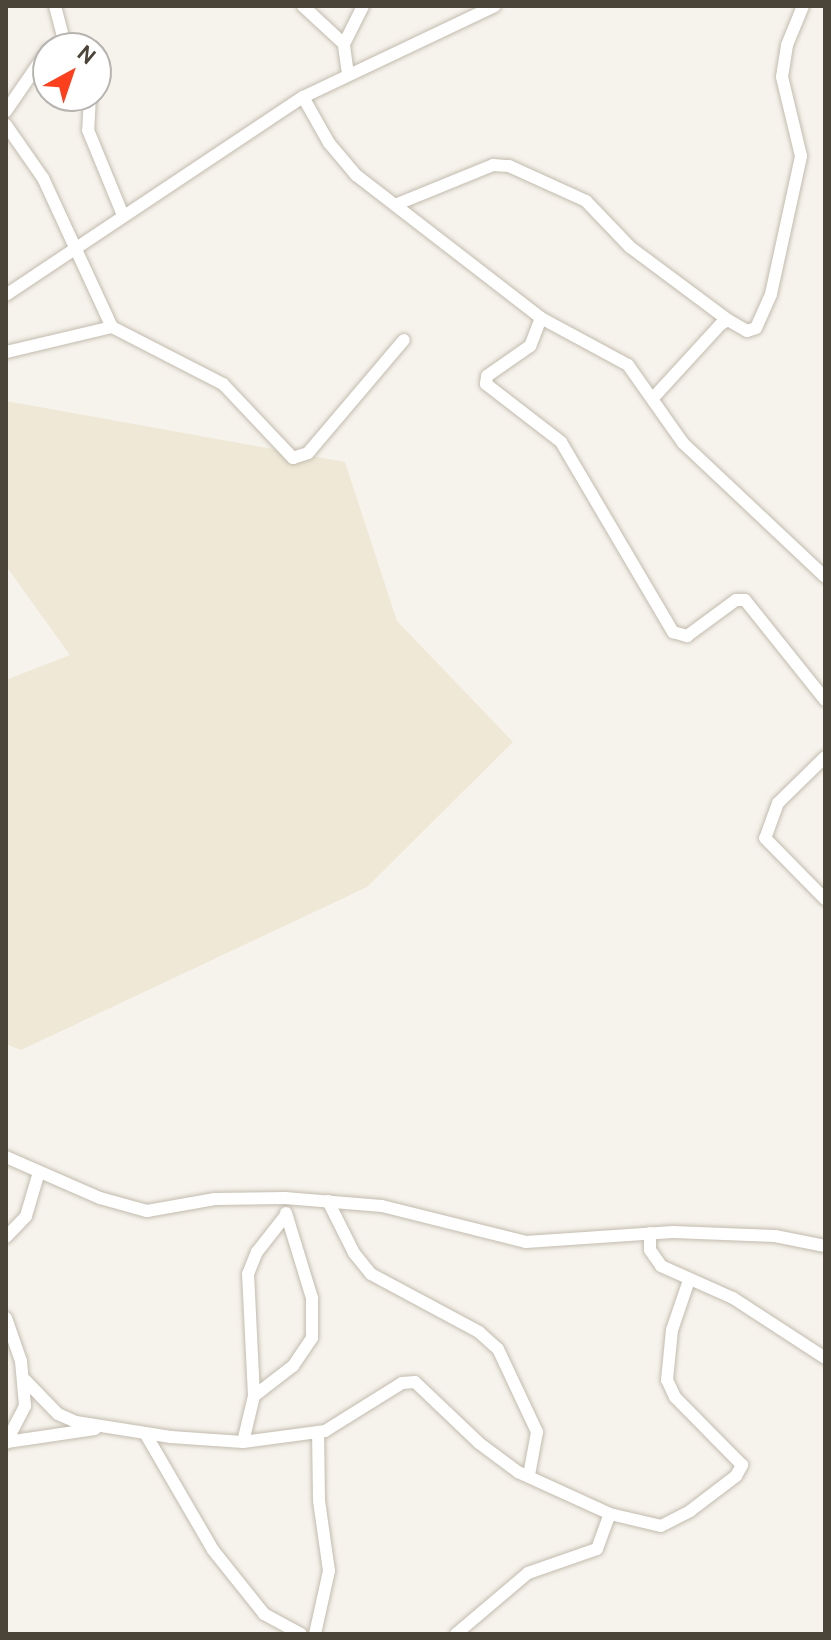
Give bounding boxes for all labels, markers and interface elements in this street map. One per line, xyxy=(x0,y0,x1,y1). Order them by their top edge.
north arrow xyxy=(32,32,112,112)
text: N xyxy=(72,39,101,70)

